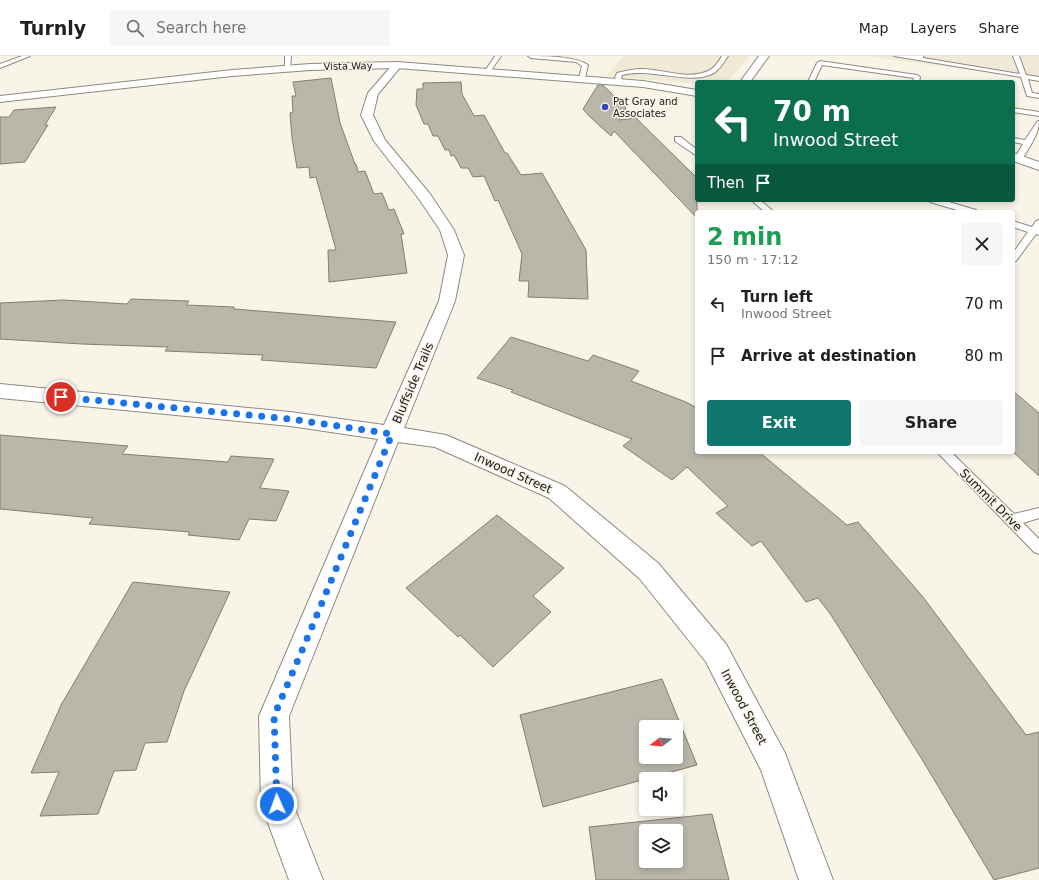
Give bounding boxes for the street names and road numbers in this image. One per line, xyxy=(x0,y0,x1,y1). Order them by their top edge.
street label: Vista Way xyxy=(323,60,373,72)
street label: Bluffside Trails xyxy=(390,340,436,426)
street label: Inwood Street xyxy=(472,450,554,497)
street label: Summit Drive xyxy=(957,466,1025,534)
street label: Inwood Street xyxy=(718,667,770,747)

